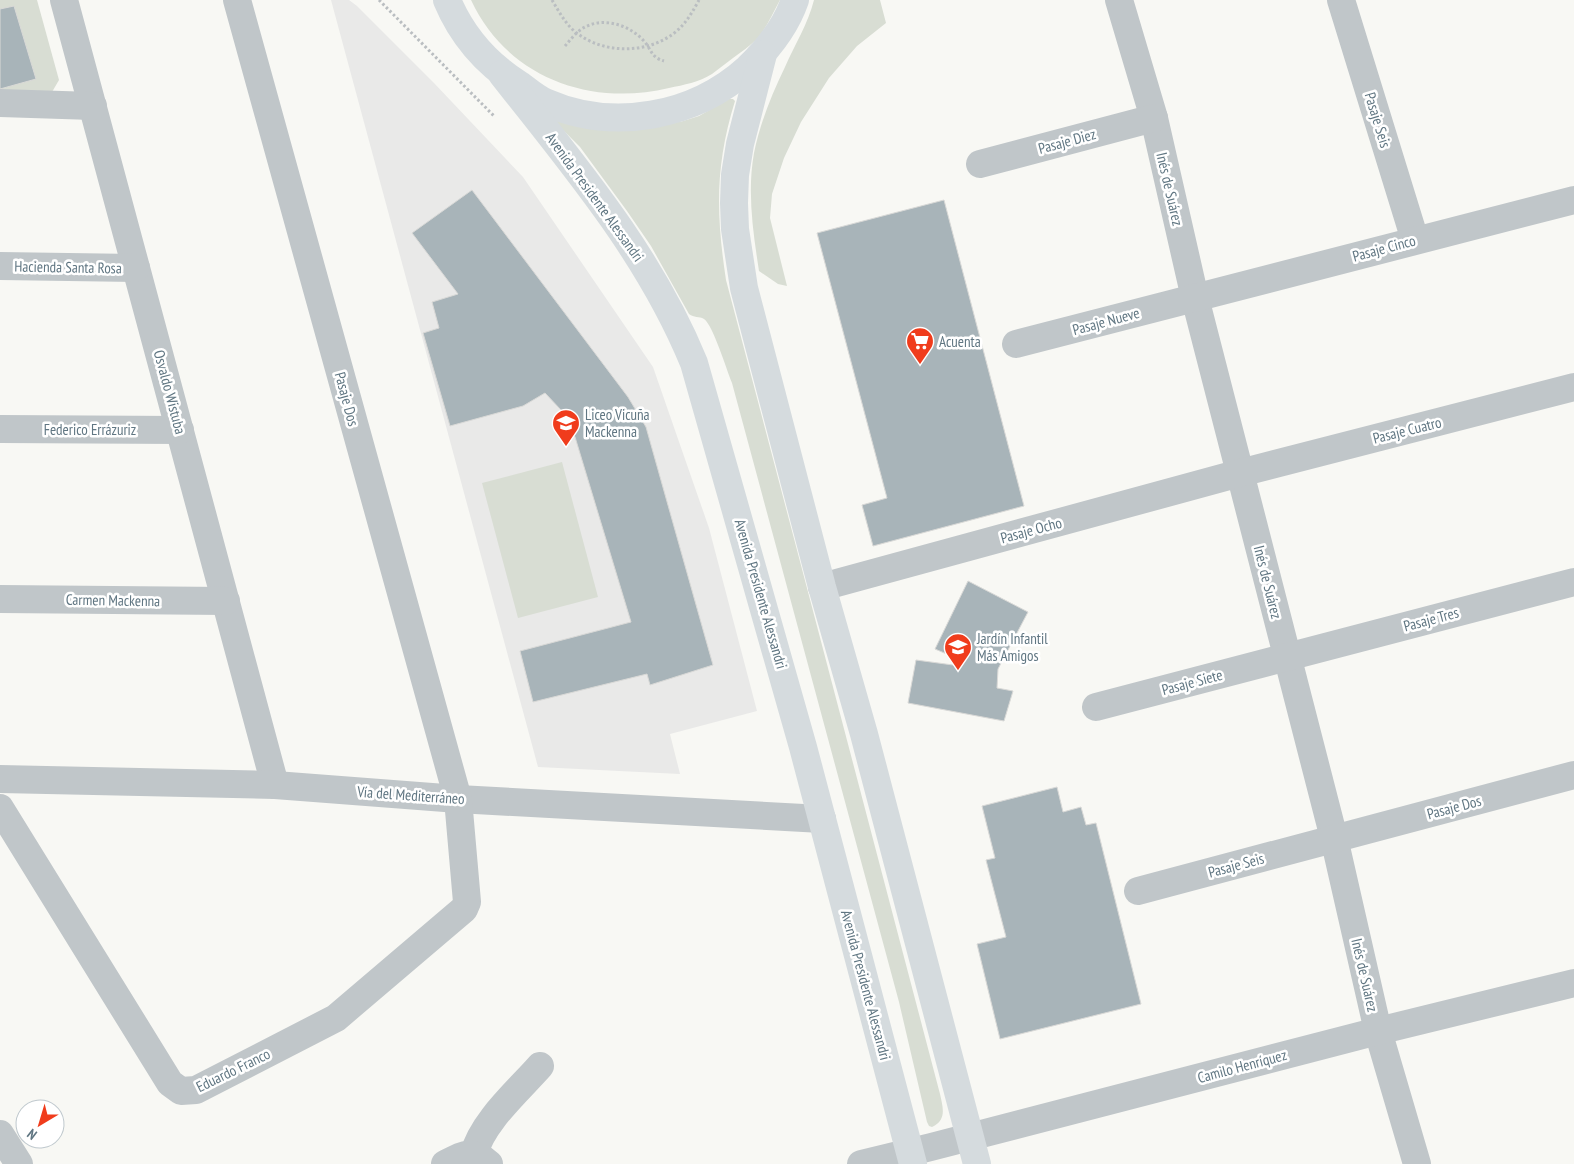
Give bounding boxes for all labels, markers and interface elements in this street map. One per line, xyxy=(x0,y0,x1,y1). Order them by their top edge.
street label: Pasaje Seis xyxy=(1361,90,1395,150)
street label: Pasaje Diez xyxy=(1036,124,1098,158)
street label: Avenida Presidente Alessandri xyxy=(542,129,648,265)
street label: Inés de Suárez xyxy=(1152,150,1188,228)
street label: Pasaje Cinco xyxy=(1350,231,1418,265)
street label: Hacienda Santa Rosa xyxy=(14,257,122,277)
street label: Pasaje Nueve xyxy=(1070,303,1142,339)
supermarket icon: Acuenta xyxy=(905,326,935,365)
place label: Acuenta xyxy=(939,332,981,351)
street label: Osvaldo Wistuba xyxy=(150,348,190,436)
street label: Pasaje Dos xyxy=(331,370,363,428)
place label: Liceo Vicuña Mackenna xyxy=(585,405,650,441)
school or university icon: Liceo Vicuña Mackenna xyxy=(551,408,581,447)
street label: Pasaje Cuatro xyxy=(1371,412,1443,448)
street label: Federico Errázuriz xyxy=(44,420,136,439)
street label: Pasaje Ocho xyxy=(998,513,1064,547)
street label: Avenida Presidente Alessandri xyxy=(731,517,791,671)
street label: Inés de Suárez xyxy=(1250,543,1286,621)
street label: Carmen Mackenna xyxy=(66,590,160,610)
street label: Pasaje Tres xyxy=(1401,603,1461,635)
place label: Jardín Infantil Más Amigos xyxy=(976,629,1048,665)
school or university icon: Jardín Infantil Más Amigos xyxy=(943,632,973,671)
street label: Pasaje Siete xyxy=(1160,665,1224,699)
street label: Vía del Mediterráneo xyxy=(356,782,465,808)
street label: Pasaje Dos xyxy=(1425,791,1483,823)
street label: Pasaje Seis xyxy=(1206,848,1266,882)
street label: Avenida Presidente Alessandri xyxy=(837,908,895,1062)
street label: Inés de Suárez xyxy=(1347,936,1383,1014)
street label: Eduardo Franco xyxy=(193,1044,273,1096)
street label: Camilo Henríquez xyxy=(1195,1045,1289,1087)
north arrow xyxy=(15,1099,65,1149)
text: N xyxy=(23,1125,41,1144)

